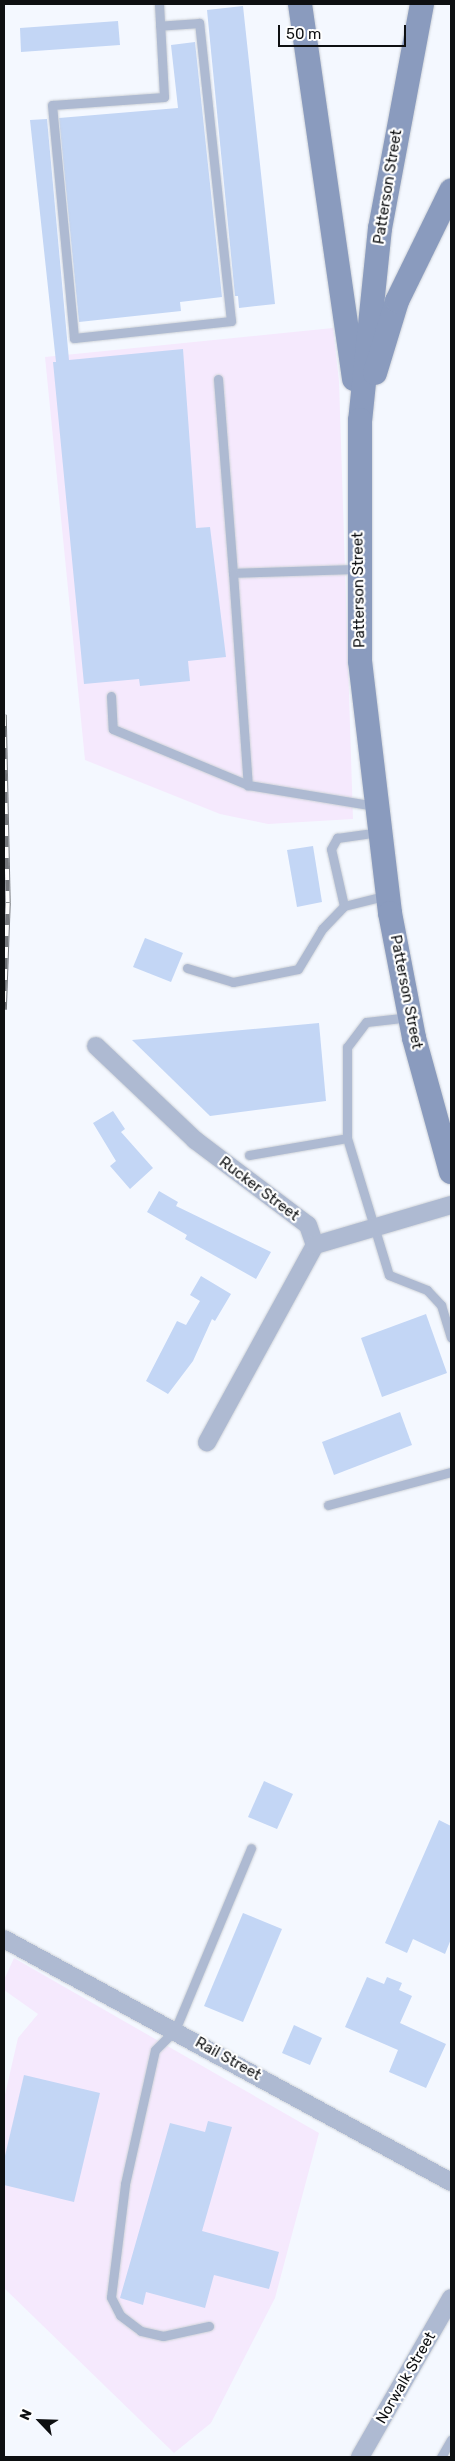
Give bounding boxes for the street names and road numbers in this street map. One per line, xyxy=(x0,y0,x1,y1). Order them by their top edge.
street label: Patterson Street xyxy=(370,128,406,246)
street label: Patterson Street xyxy=(349,532,369,648)
street label: Patterson Street xyxy=(386,933,426,1051)
street label: Rucker Street xyxy=(215,1153,303,1225)
street label: Rail Street xyxy=(192,2034,264,2084)
street label: Norwalk Street xyxy=(372,2329,440,2427)

